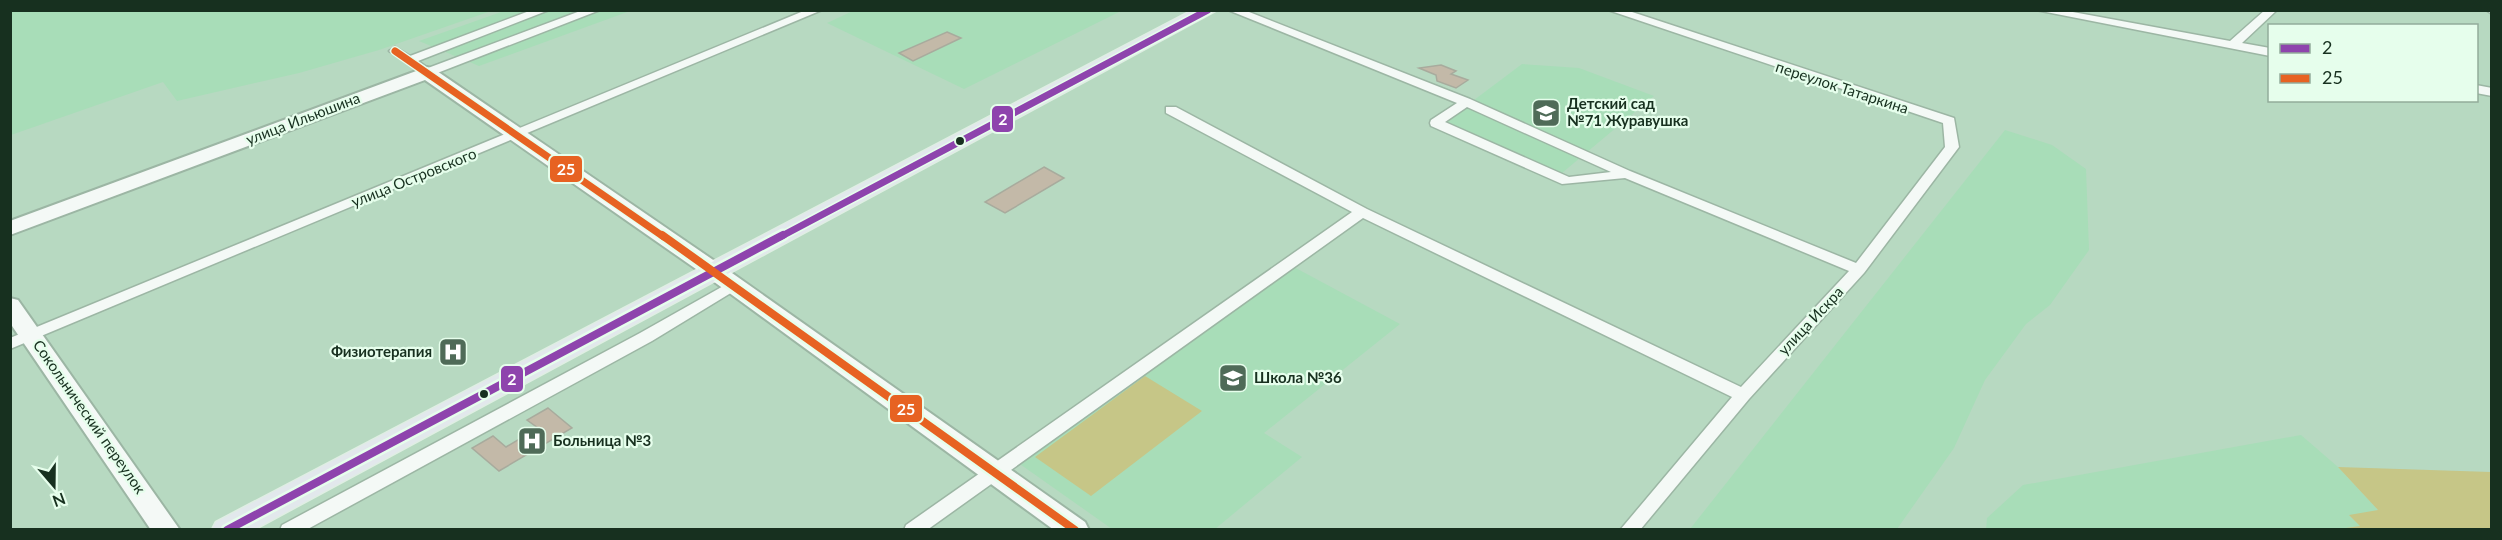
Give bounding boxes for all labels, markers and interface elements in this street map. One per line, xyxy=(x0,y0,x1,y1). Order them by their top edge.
legend xyxy=(2268,24,2478,102)
text: 2 xyxy=(2322,36,2332,58)
street label: переулок Татаркина xyxy=(1774,57,1911,117)
text: 25 xyxy=(2322,66,2343,88)
street label: улица Ильюшина xyxy=(243,88,362,148)
place label: Детский сад №71 Журавушка xyxy=(1567,94,1688,129)
school or university icon: Детский сад №71 Журавушка xyxy=(1530,97,1562,129)
line badge: 2 xyxy=(991,105,1014,133)
text: 2 xyxy=(998,109,1008,128)
unlabelled marker xyxy=(954,135,966,147)
street label: улица Островского xyxy=(348,144,479,210)
line badge: 25 xyxy=(549,155,583,183)
text: 25 xyxy=(557,159,575,178)
street label: улица Искра xyxy=(1774,282,1846,358)
street label: Сокольнический переулок xyxy=(30,336,150,497)
hospital icon: Физиотерапия xyxy=(437,336,469,368)
place label: Физиотерапия xyxy=(331,342,432,360)
school or university icon: Школа №36 xyxy=(1217,362,1249,394)
line badge: 2 xyxy=(500,365,524,393)
place label: Школа №36 xyxy=(1254,368,1342,386)
text: 2 xyxy=(507,369,517,388)
unlabelled marker xyxy=(478,388,490,400)
line badge: 25 xyxy=(889,394,923,423)
text: 25 xyxy=(897,399,915,418)
hospital icon: Больница №3 xyxy=(516,425,548,457)
place label: Больница №3 xyxy=(553,431,651,449)
north arrow xyxy=(24,456,84,516)
text: N xyxy=(50,490,68,512)

